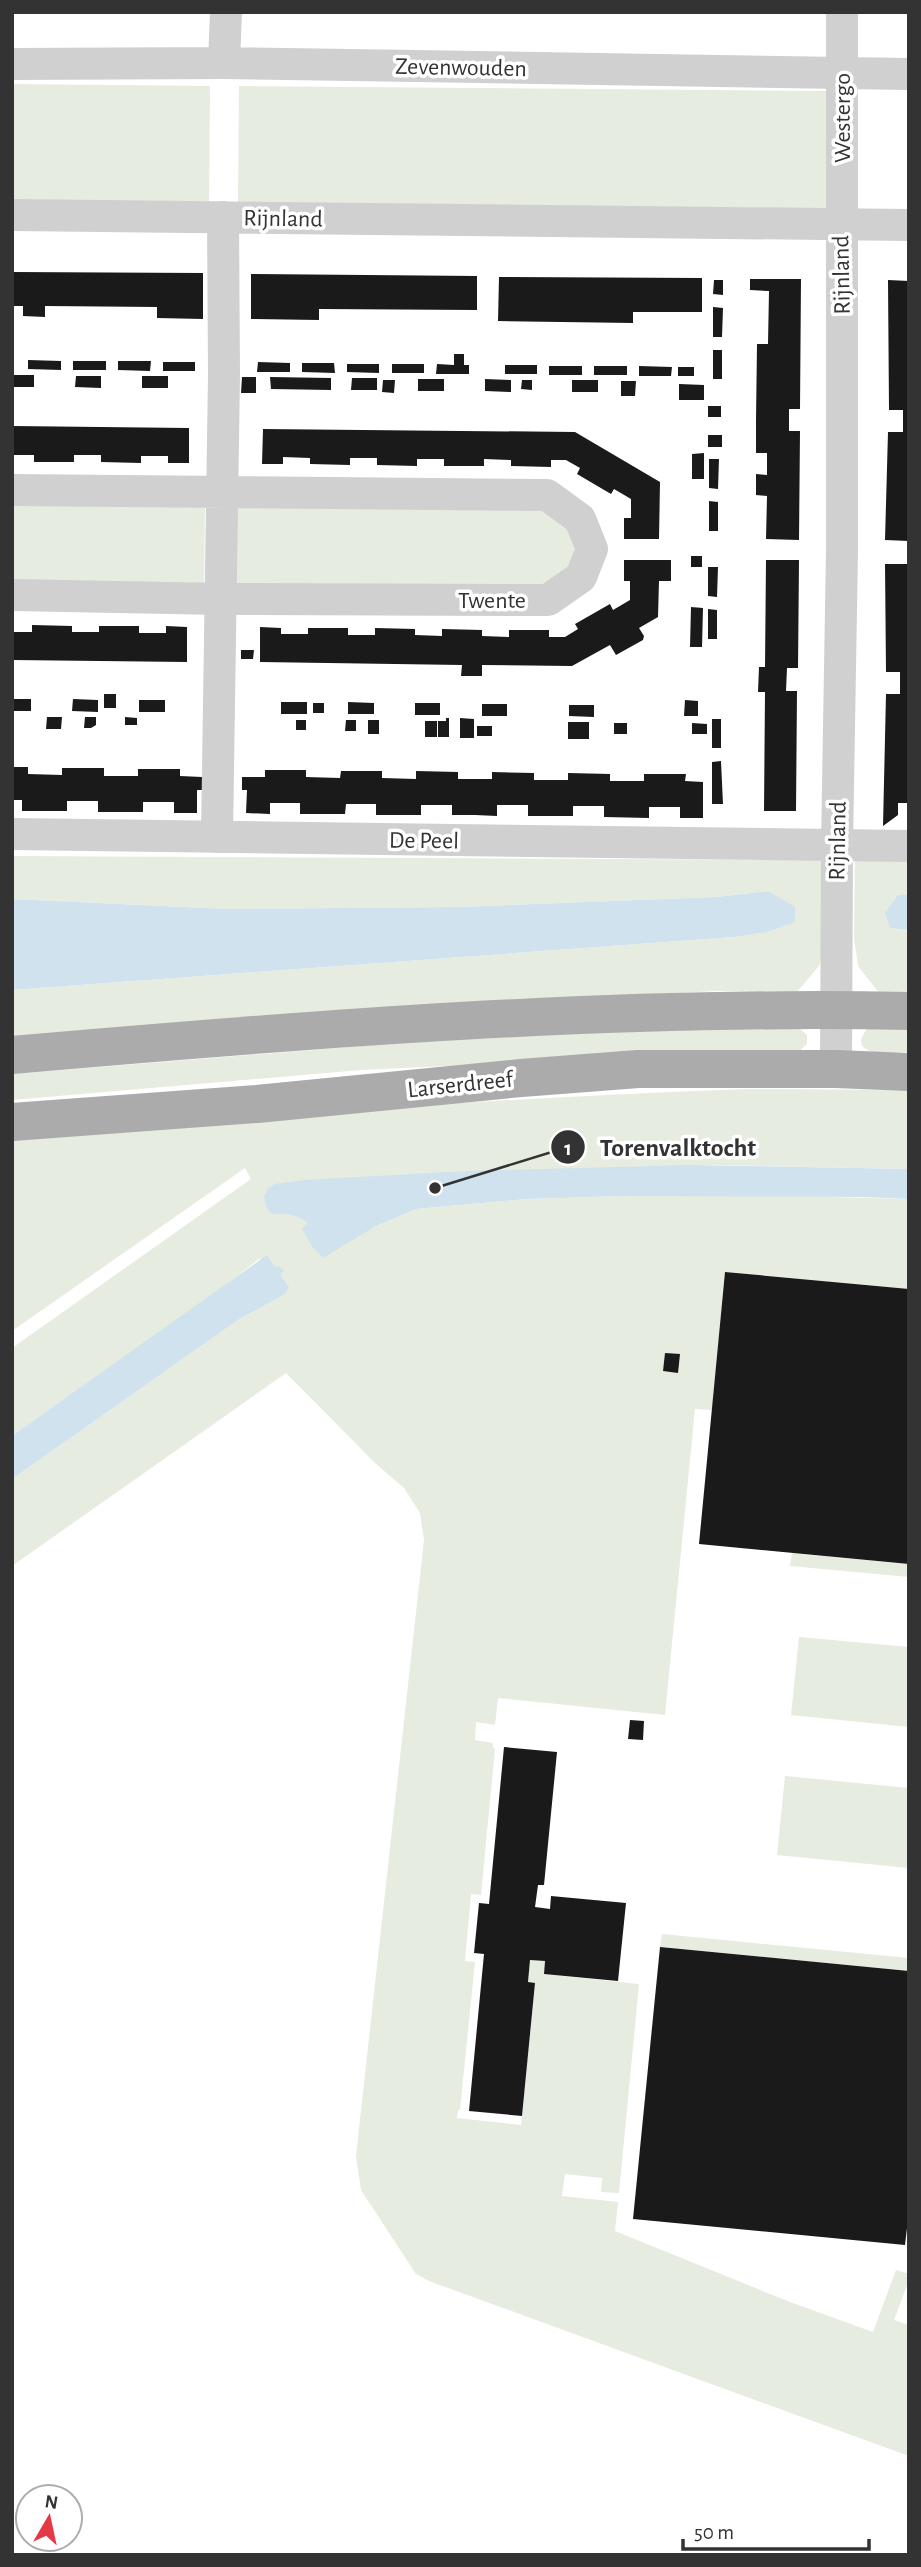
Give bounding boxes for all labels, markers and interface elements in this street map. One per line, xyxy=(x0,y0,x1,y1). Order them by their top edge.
street label: Zevenwouden xyxy=(395,55,527,81)
street label: Westergo xyxy=(831,73,855,163)
street label: Rijnland xyxy=(243,206,323,232)
street label: Rijnland xyxy=(829,235,855,315)
street label: Twente xyxy=(458,589,526,613)
street label: Rijnland xyxy=(825,801,851,881)
street label: De Peel xyxy=(389,828,459,854)
street label: Larserdreef xyxy=(406,1067,516,1102)
callout: Torenvalktocht xyxy=(551,1124,770,1171)
text: Torenvalktocht xyxy=(600,1135,756,1161)
text: 1 xyxy=(564,1138,572,1159)
north arrow xyxy=(14,2483,84,2553)
text: N xyxy=(43,2492,59,2513)
scale bar xyxy=(683,2508,869,2552)
text: 50 m xyxy=(694,2522,734,2543)

